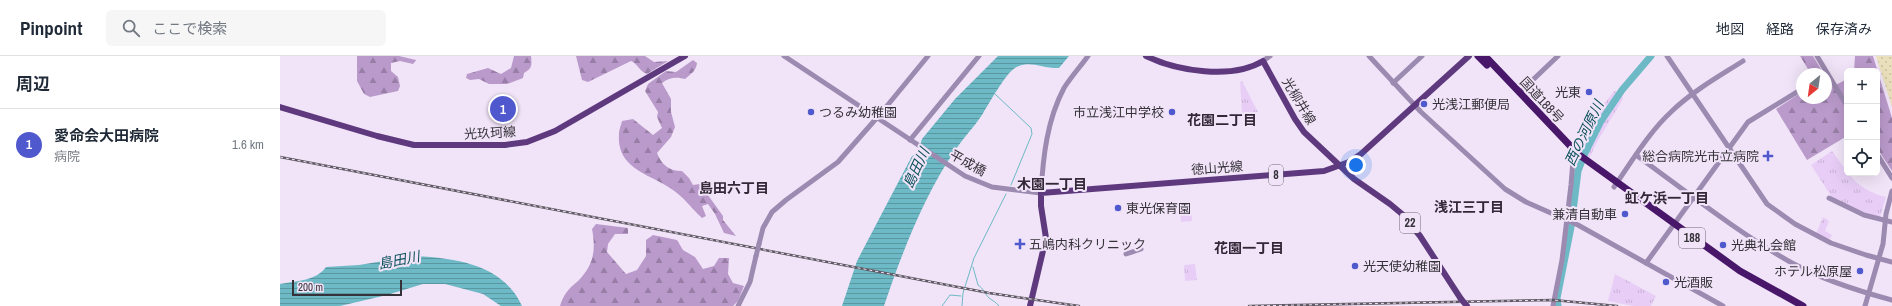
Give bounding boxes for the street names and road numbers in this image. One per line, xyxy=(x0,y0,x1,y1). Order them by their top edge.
street label: 国道188号 xyxy=(1516,73,1568,127)
street label: 光柳井線 xyxy=(1278,74,1320,128)
street label: 光玖珂線 xyxy=(464,123,516,143)
street label: 平成橋 xyxy=(947,146,989,180)
street label: 徳山光線 xyxy=(1190,158,1244,178)
road number: 8 xyxy=(1269,165,1283,185)
road number: 22 xyxy=(1400,213,1420,233)
road number: 188 xyxy=(1679,228,1705,248)

